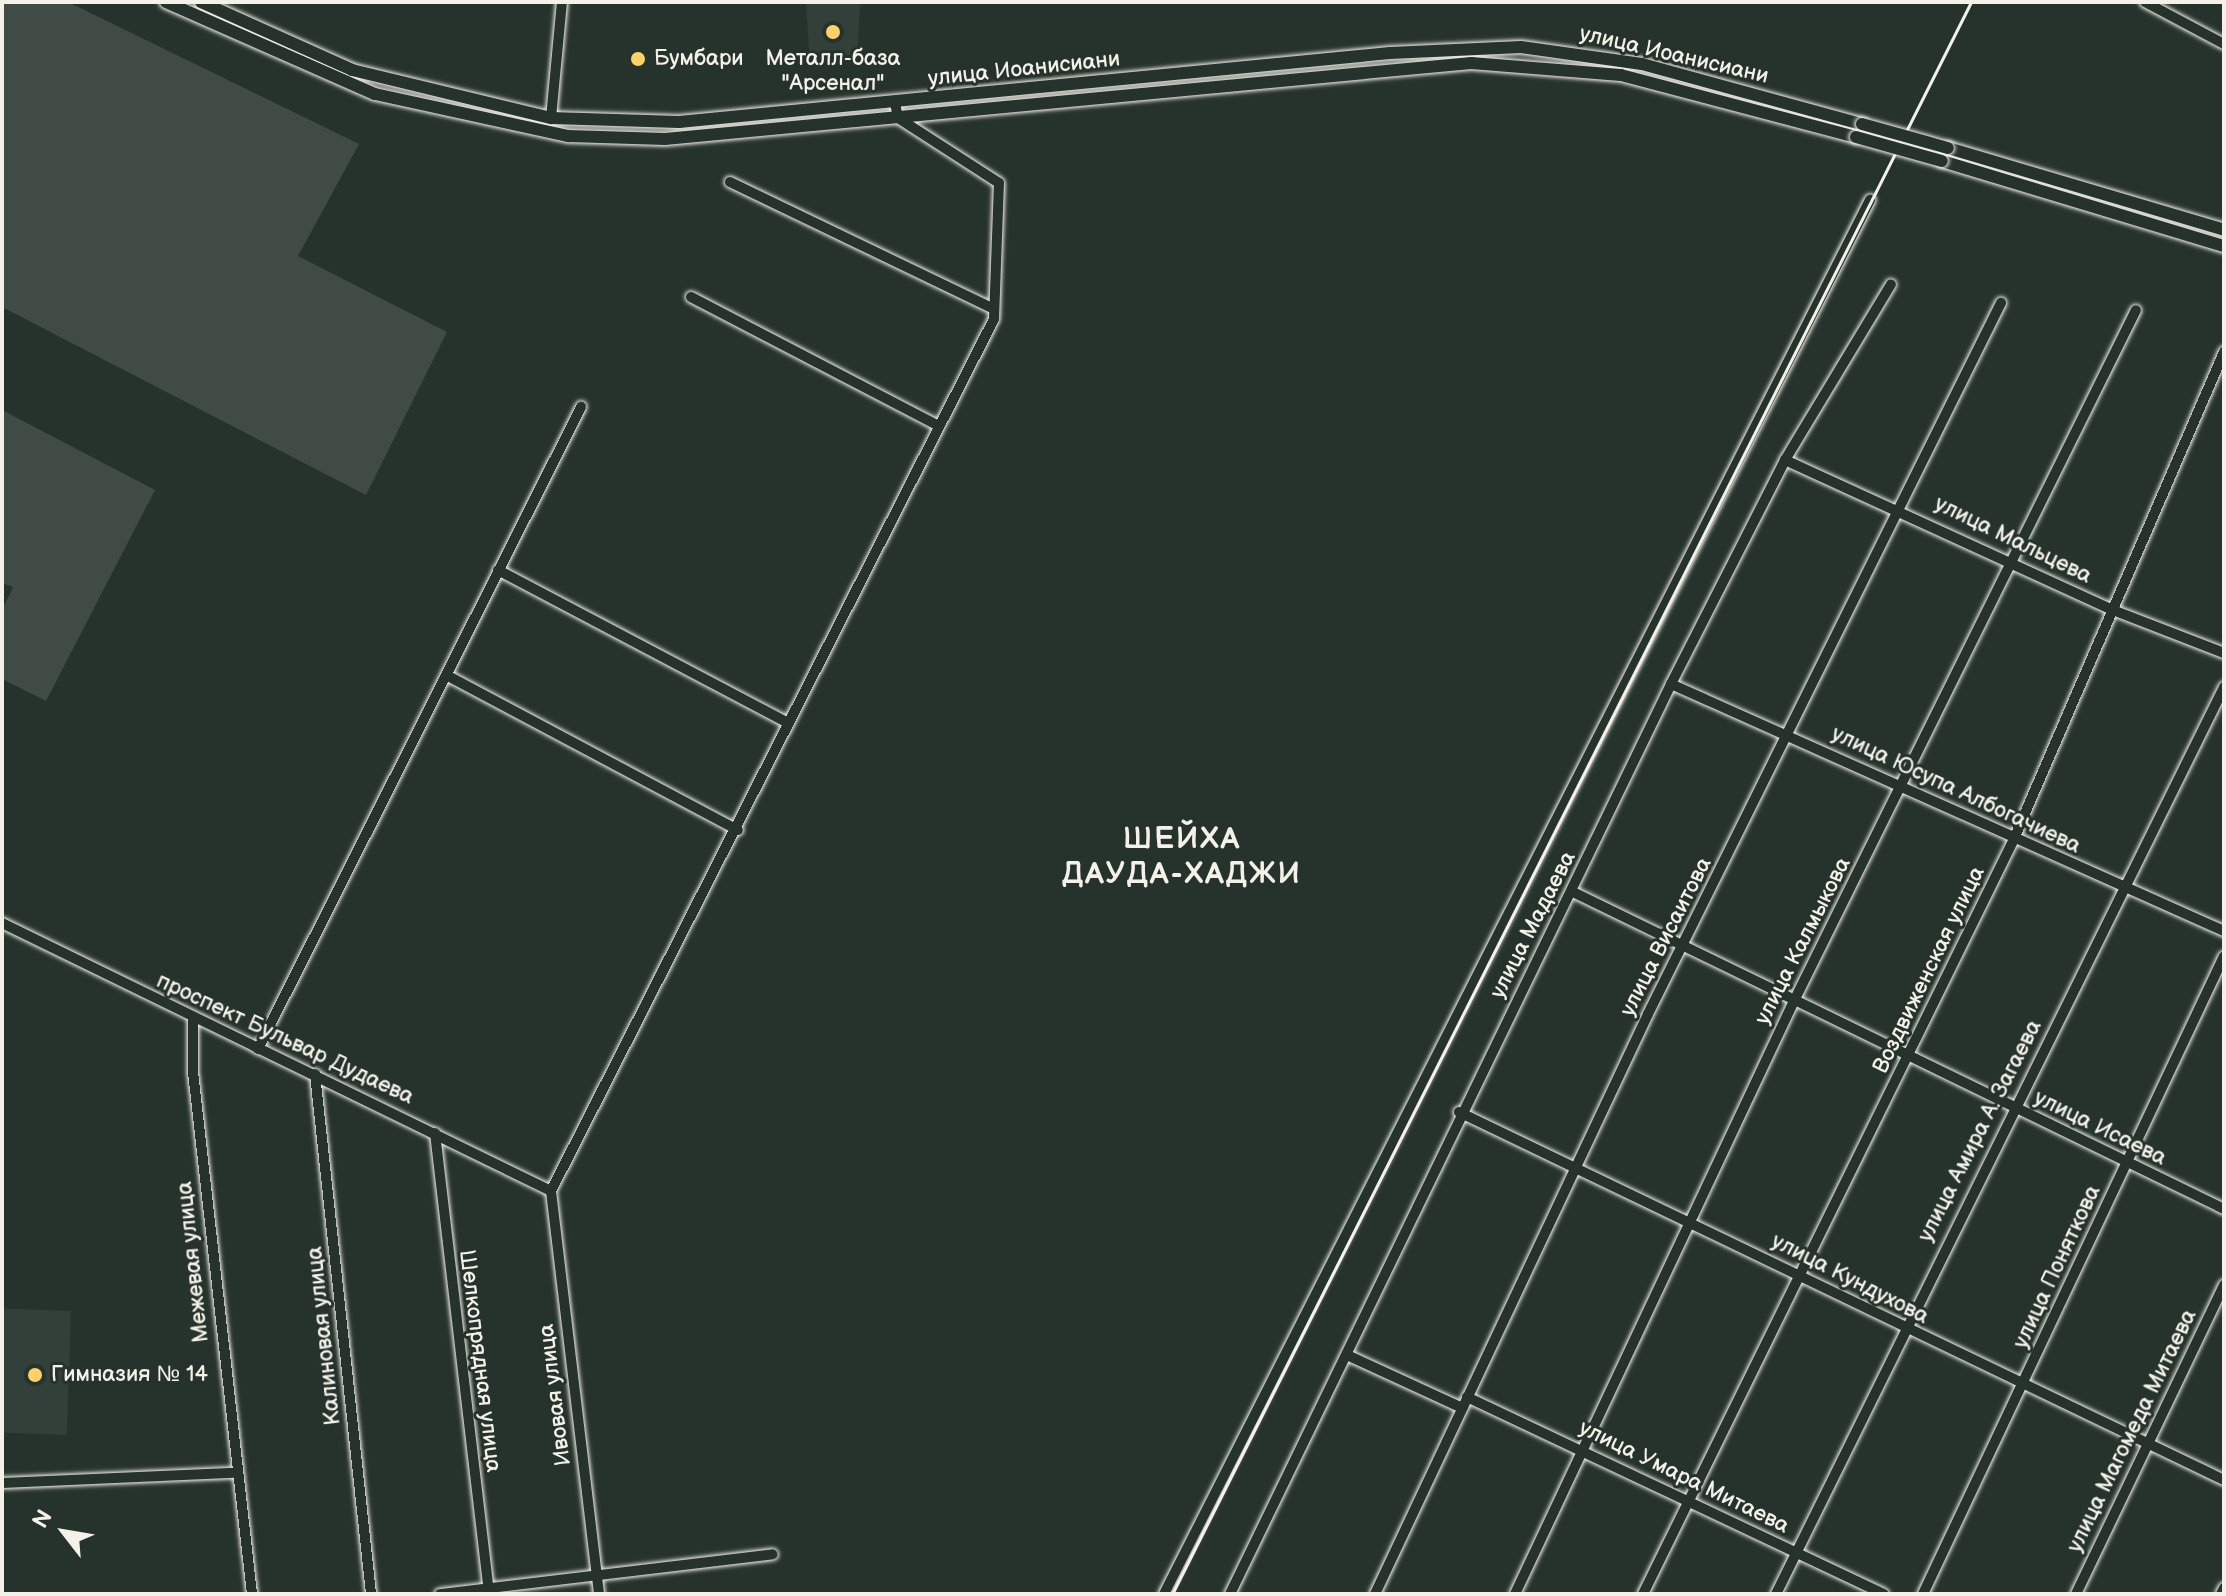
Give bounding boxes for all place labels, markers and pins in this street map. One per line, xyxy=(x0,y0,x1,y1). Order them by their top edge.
marker: Металл-база "Арсенал" xyxy=(824,23,842,41)
place label: Металл-база "Арсенал" xyxy=(765,45,901,96)
place label: Бумбари xyxy=(654,46,744,72)
marker: Бумбари xyxy=(629,50,647,68)
place label: Гимназия № 14 xyxy=(51,1362,208,1388)
marker: Гимназия № 14 xyxy=(26,1366,44,1384)

